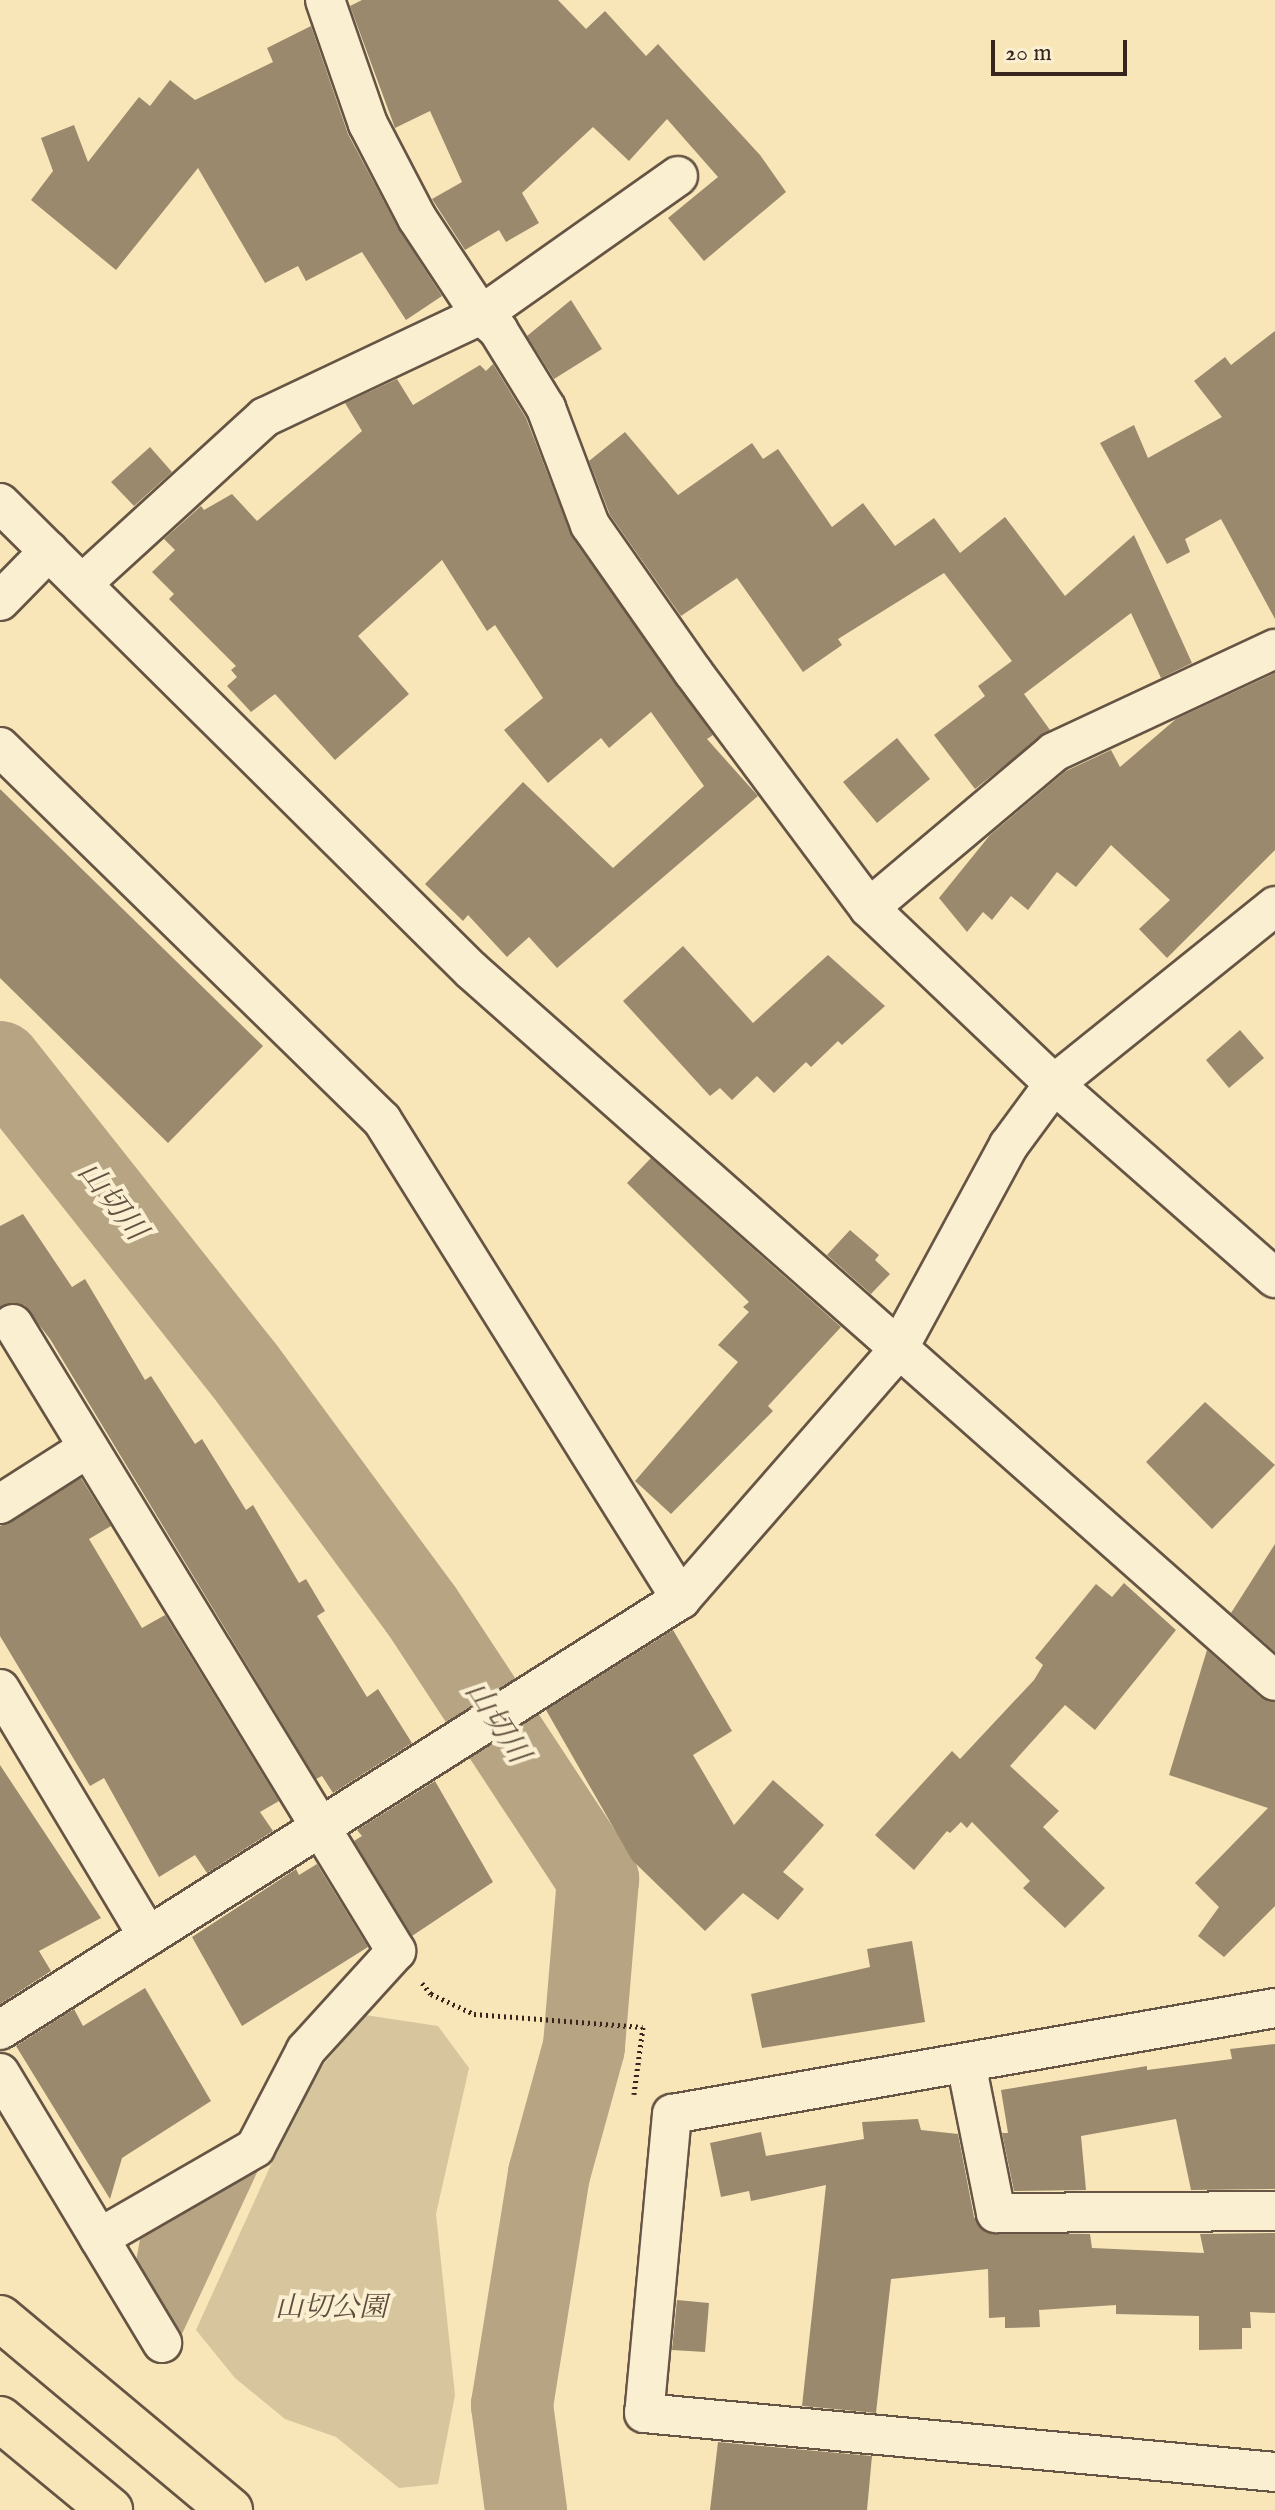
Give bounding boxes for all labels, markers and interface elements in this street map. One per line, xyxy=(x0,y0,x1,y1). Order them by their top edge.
scale bar xyxy=(995,24,1131,74)
text: 20 m xyxy=(1005,38,1052,69)
water label: 山切川 xyxy=(69,1155,153,1249)
water label: 山切川 xyxy=(456,1675,536,1771)
park label: 山切公園 xyxy=(275,2292,387,2326)

